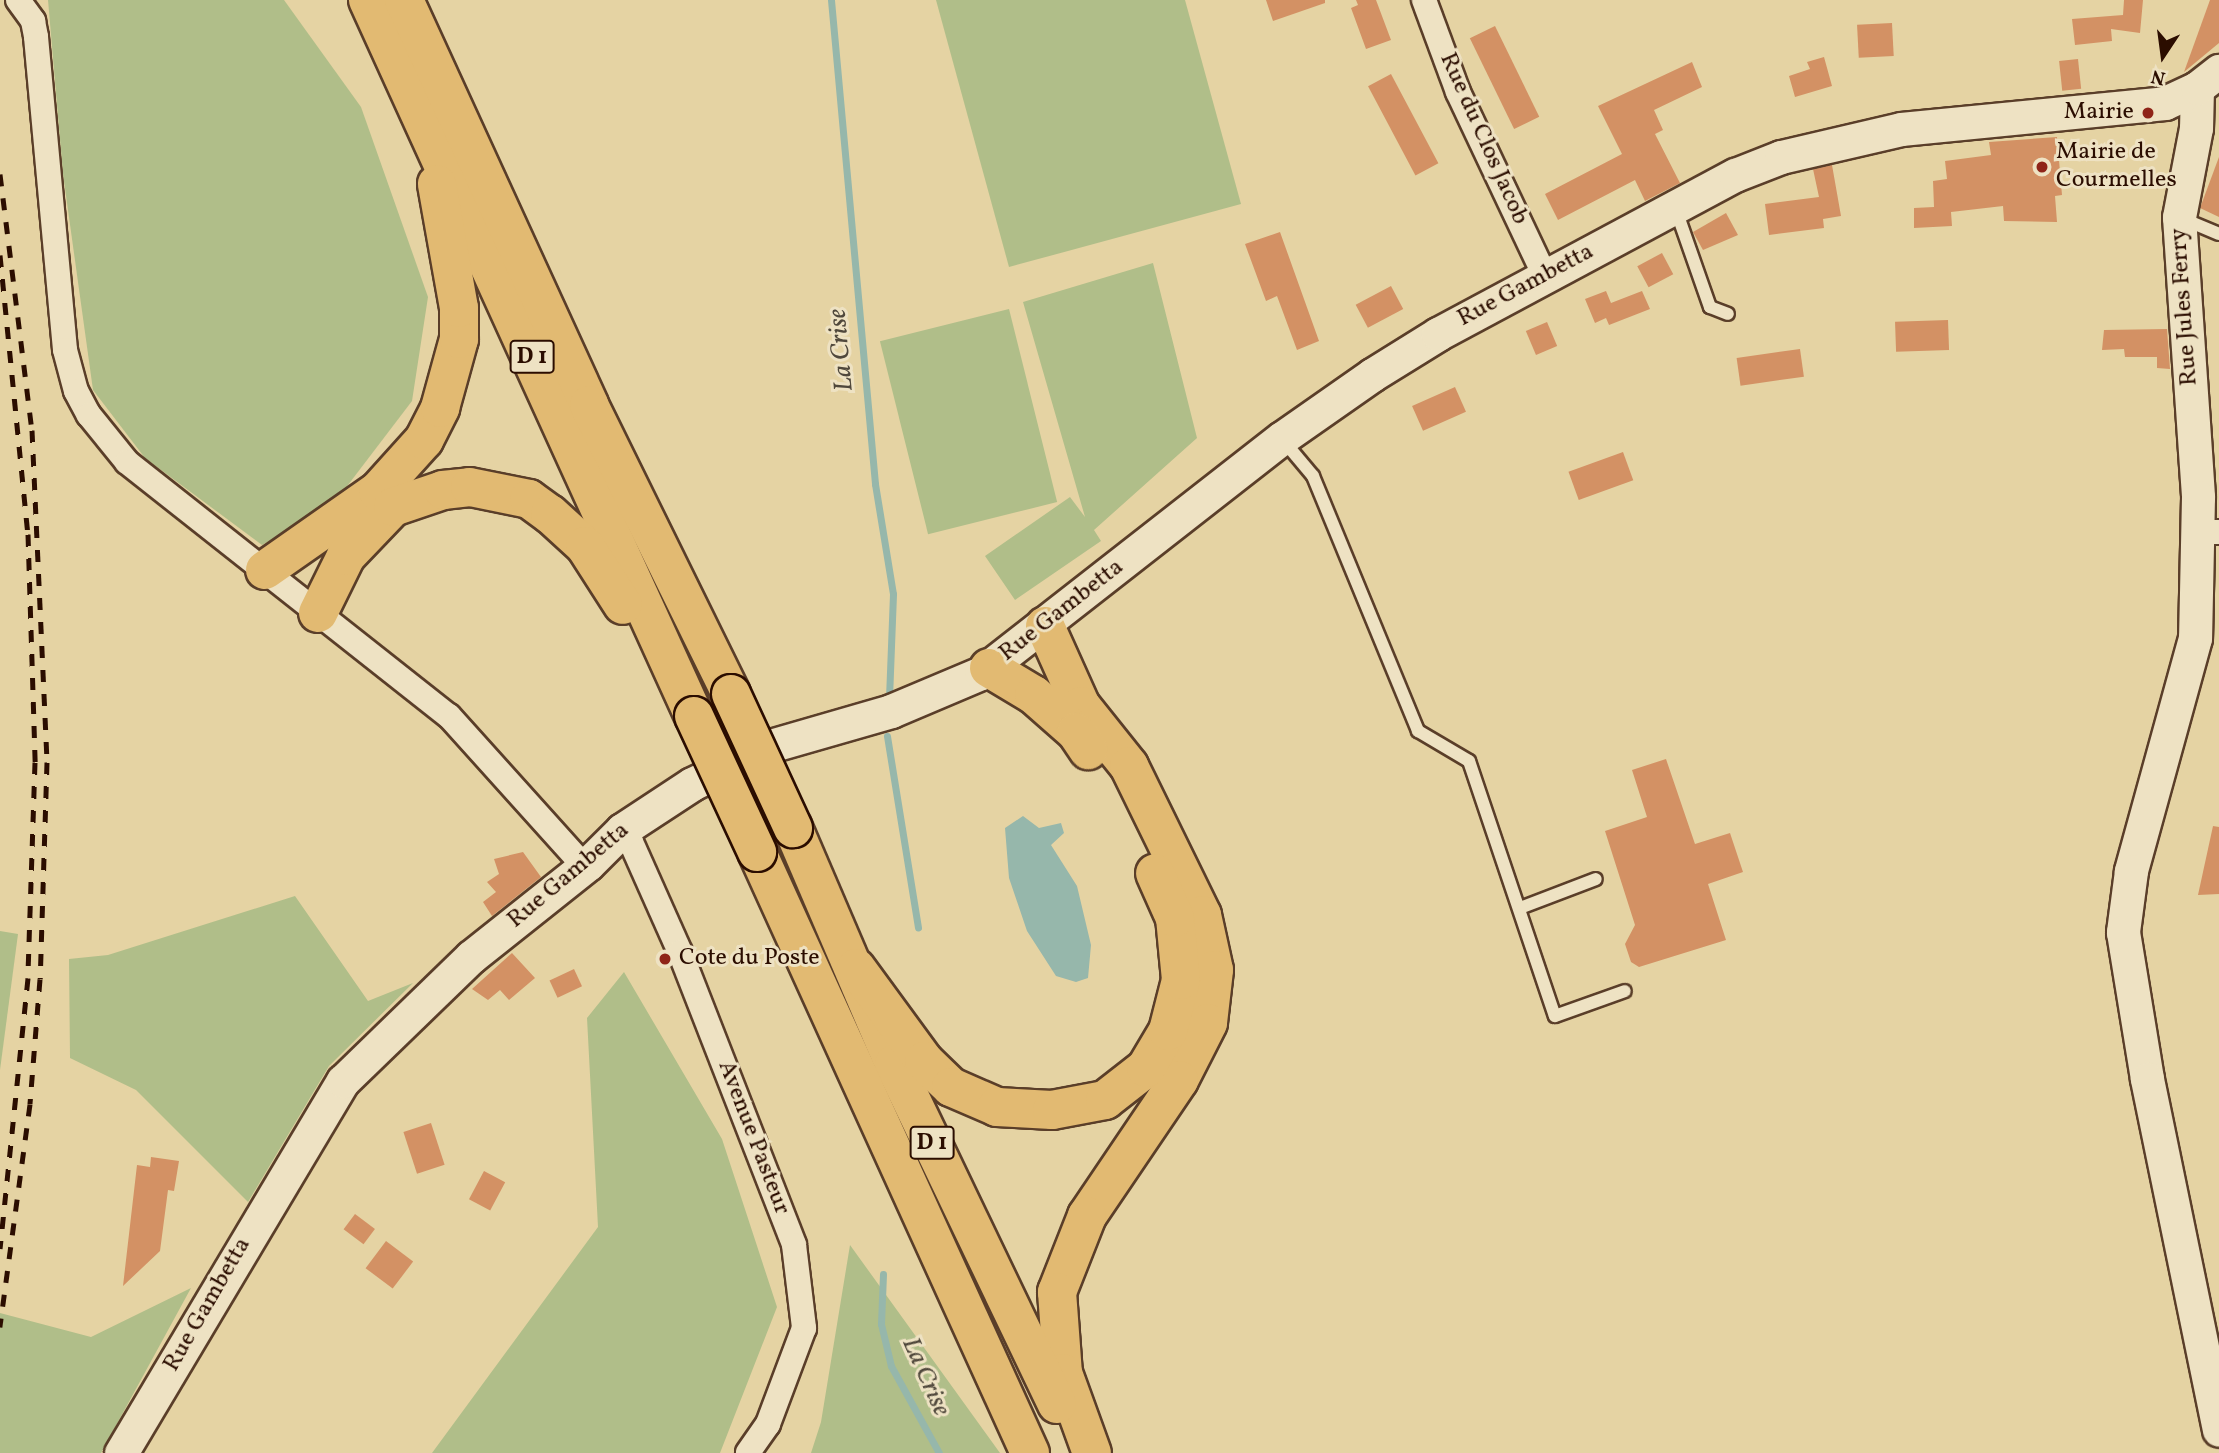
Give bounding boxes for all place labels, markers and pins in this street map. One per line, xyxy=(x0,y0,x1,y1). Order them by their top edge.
place label: Mairie xyxy=(2064,99,2134,127)
marker: Mairie xyxy=(2140,105,2156,121)
place label: Mairie de Courmelles xyxy=(2056,139,2177,195)
marker: Mairie de Courmelles xyxy=(2034,159,2050,175)
place label: Cote du Poste xyxy=(679,945,820,973)
marker: Cote du Poste xyxy=(657,951,673,967)

